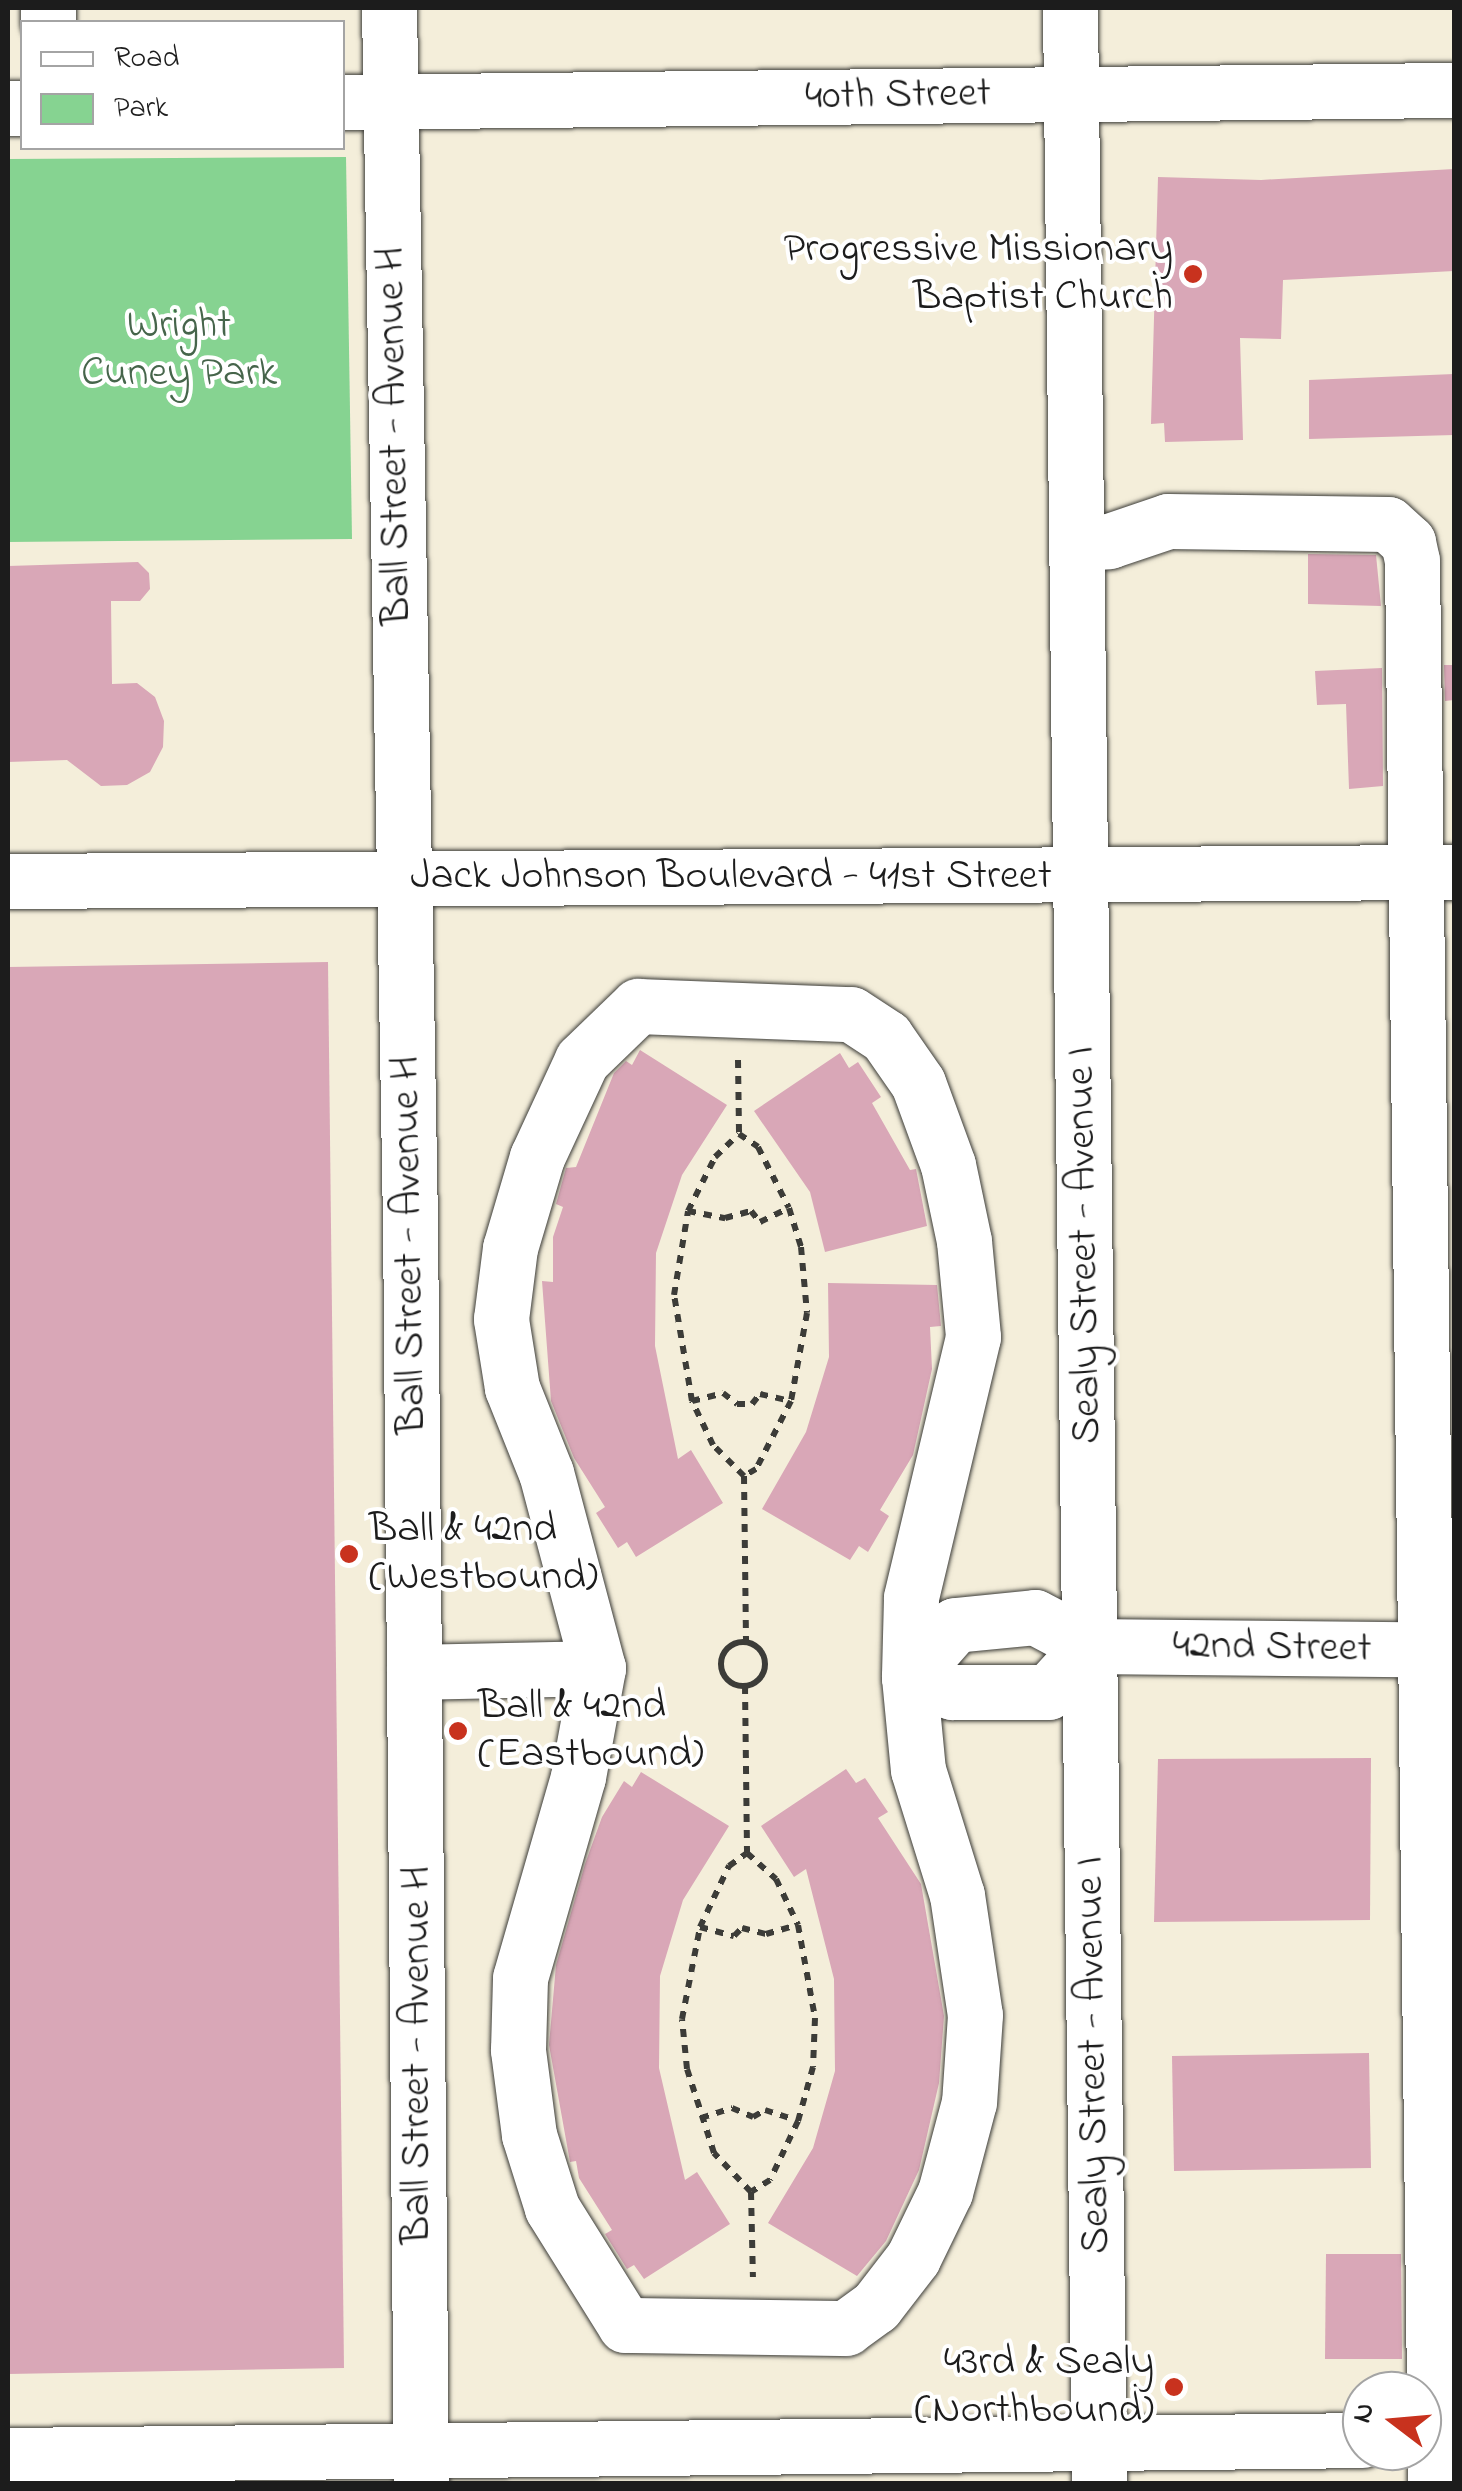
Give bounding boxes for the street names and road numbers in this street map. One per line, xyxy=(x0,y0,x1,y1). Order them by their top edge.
street label: 40th Street xyxy=(805,69,991,123)
street label: Ball Street - Avenue H xyxy=(366,246,424,626)
street label: Jack Johnson Boulevard - 41st Street xyxy=(410,852,1052,902)
street label: Sealy Street - Avenue I xyxy=(1056,1046,1114,1444)
street label: Ball Street - Avenue H xyxy=(381,1055,439,1435)
street label: 42nd Street xyxy=(1172,1621,1372,1675)
street label: Sealy Street - Avenue I xyxy=(1065,1856,1123,2254)
street label: Ball Street - Avenue H xyxy=(393,1866,443,2244)

